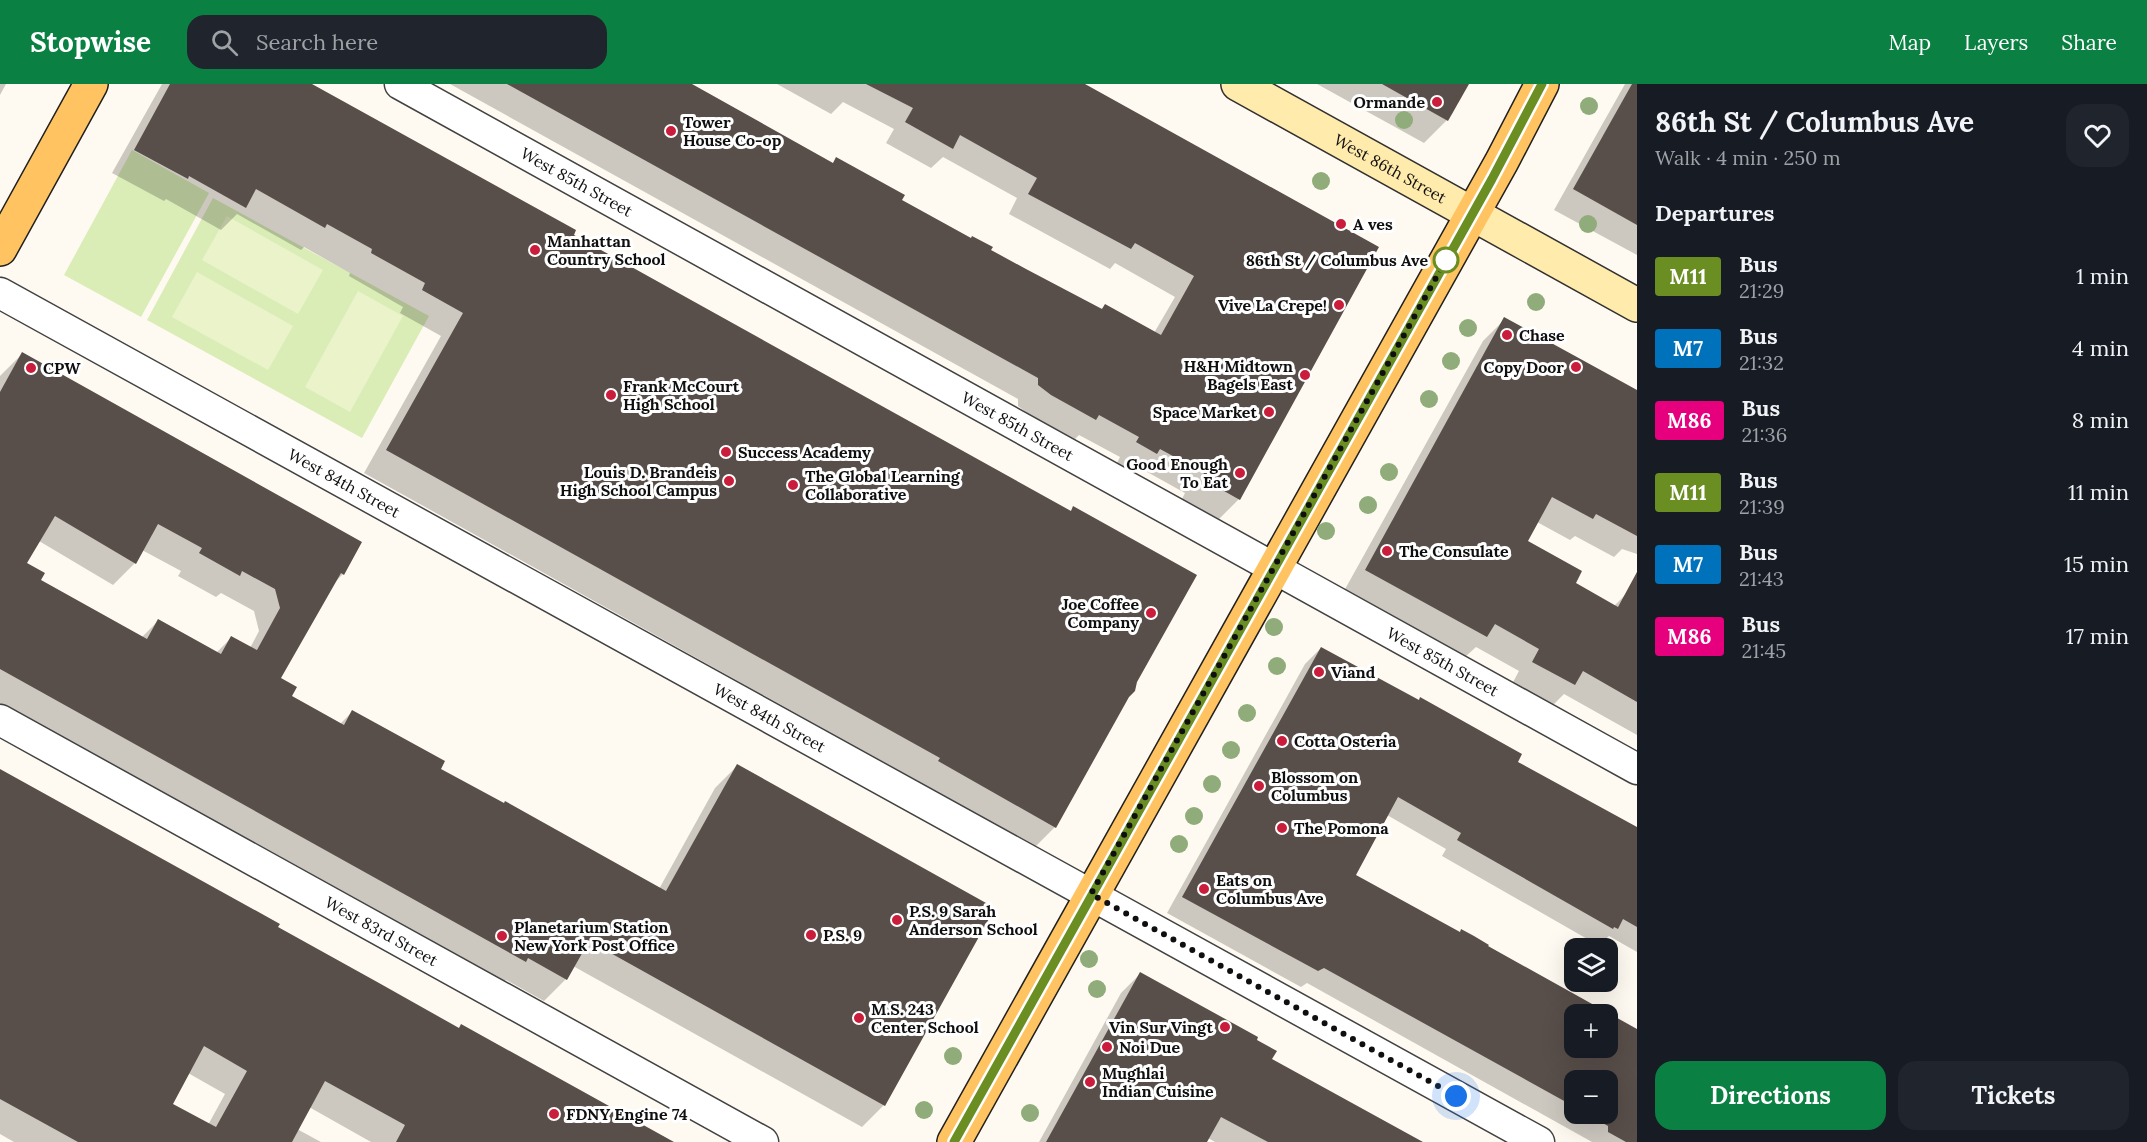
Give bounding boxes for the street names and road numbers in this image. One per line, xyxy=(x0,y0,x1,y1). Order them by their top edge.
street label: West 86th Street xyxy=(1330,129,1451,208)
street label: West 85th Street xyxy=(517,143,637,221)
street label: West 85th Street xyxy=(958,387,1078,465)
street label: West 84th Street xyxy=(285,444,404,522)
street label: West 85th Street xyxy=(1383,622,1503,701)
street label: West 84th Street xyxy=(710,679,830,757)
street label: West 83rd Street xyxy=(322,892,442,971)

